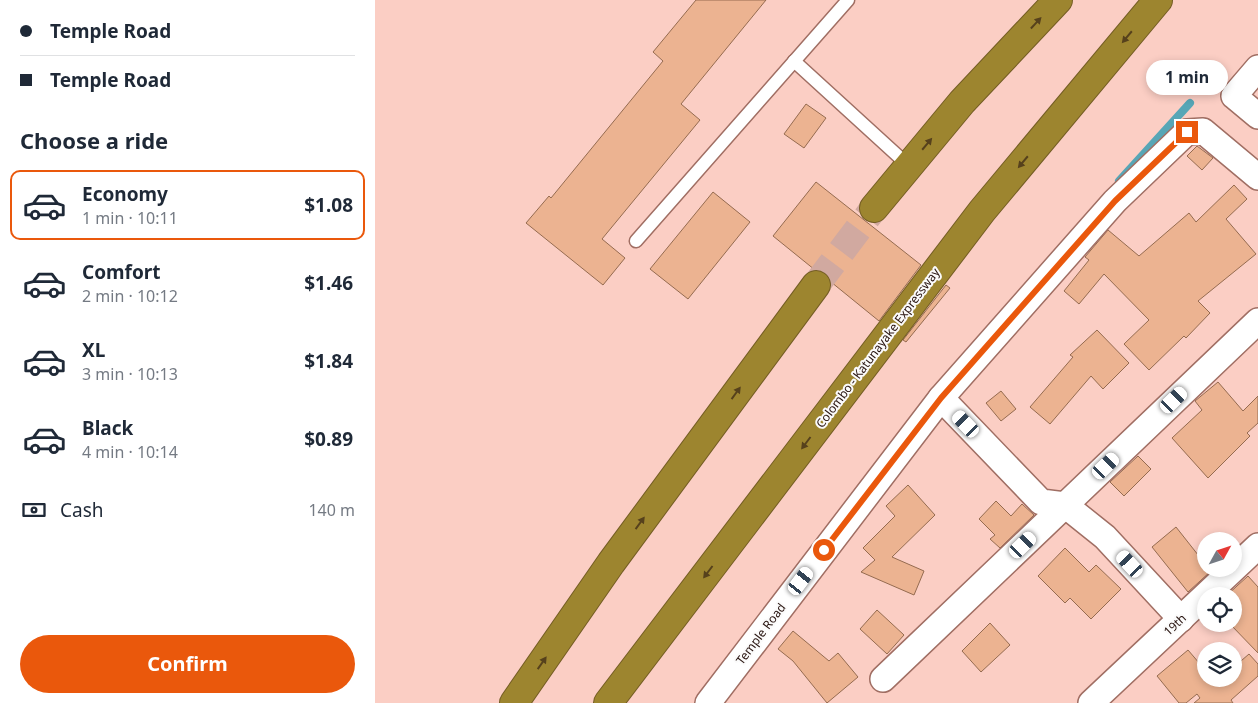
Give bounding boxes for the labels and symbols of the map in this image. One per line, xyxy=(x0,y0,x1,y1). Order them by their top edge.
one-way arrow xyxy=(1030,17,1042,29)
one-way arrow xyxy=(1121,31,1133,43)
callout: 1 min xyxy=(1146,59,1228,94)
route end xyxy=(1176,121,1198,143)
one-way arrow xyxy=(922,137,933,150)
one-way arrow xyxy=(1017,156,1029,168)
street label: Colombo - Katunayake Expressway xyxy=(812,264,944,431)
car xyxy=(1158,384,1190,416)
one-way arrow xyxy=(731,387,742,400)
car xyxy=(950,408,981,440)
one-way arrow xyxy=(801,436,811,450)
car xyxy=(1090,450,1122,482)
one-way arrow xyxy=(635,516,645,530)
car xyxy=(1006,529,1039,561)
north arrow xyxy=(1197,532,1243,578)
route start xyxy=(813,539,835,561)
car xyxy=(1114,548,1145,580)
one-way arrow xyxy=(702,565,713,578)
car xyxy=(785,565,816,597)
street label: Temple Road xyxy=(732,599,789,668)
street label: 19th xyxy=(1160,610,1190,640)
one-way arrow xyxy=(537,656,547,670)

